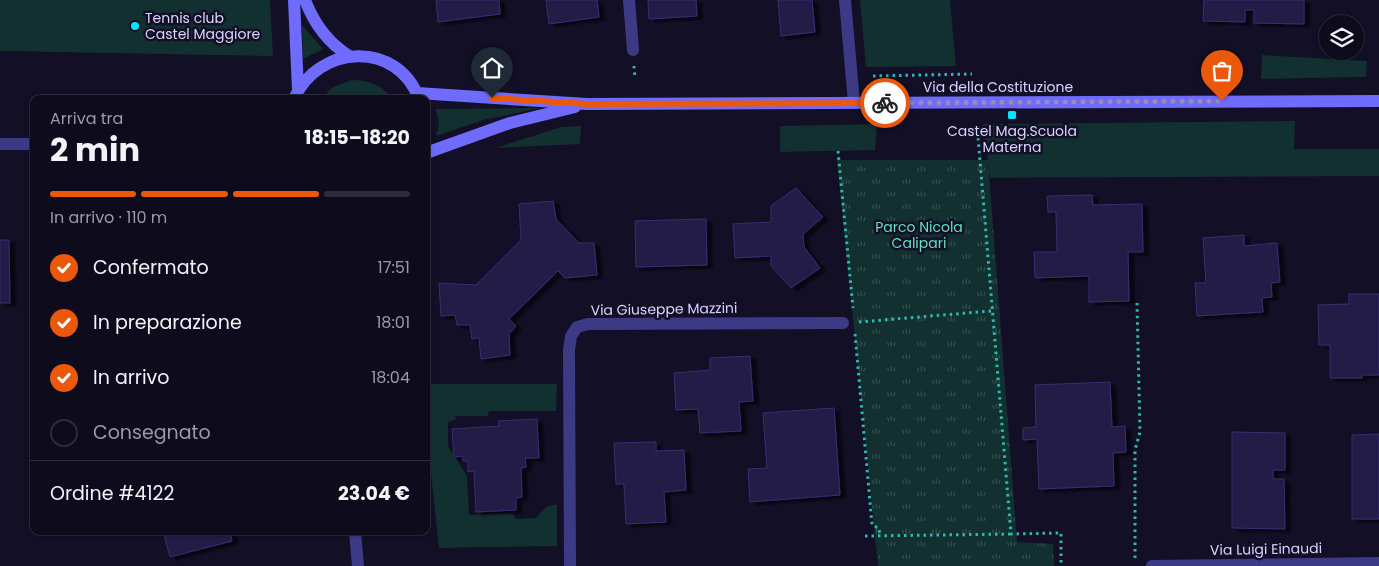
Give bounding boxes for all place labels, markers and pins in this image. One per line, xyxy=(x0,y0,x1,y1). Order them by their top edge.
place label: Tennis club Castel Maggiore xyxy=(145,8,261,44)
marker: Tennis club Castel Maggiore xyxy=(129,20,141,32)
pin xyxy=(471,47,513,98)
pin xyxy=(1201,50,1243,101)
marker: Castel Mag.Scuola Materna xyxy=(1006,109,1018,121)
place label: Castel Mag.Scuola Materna xyxy=(947,121,1077,157)

